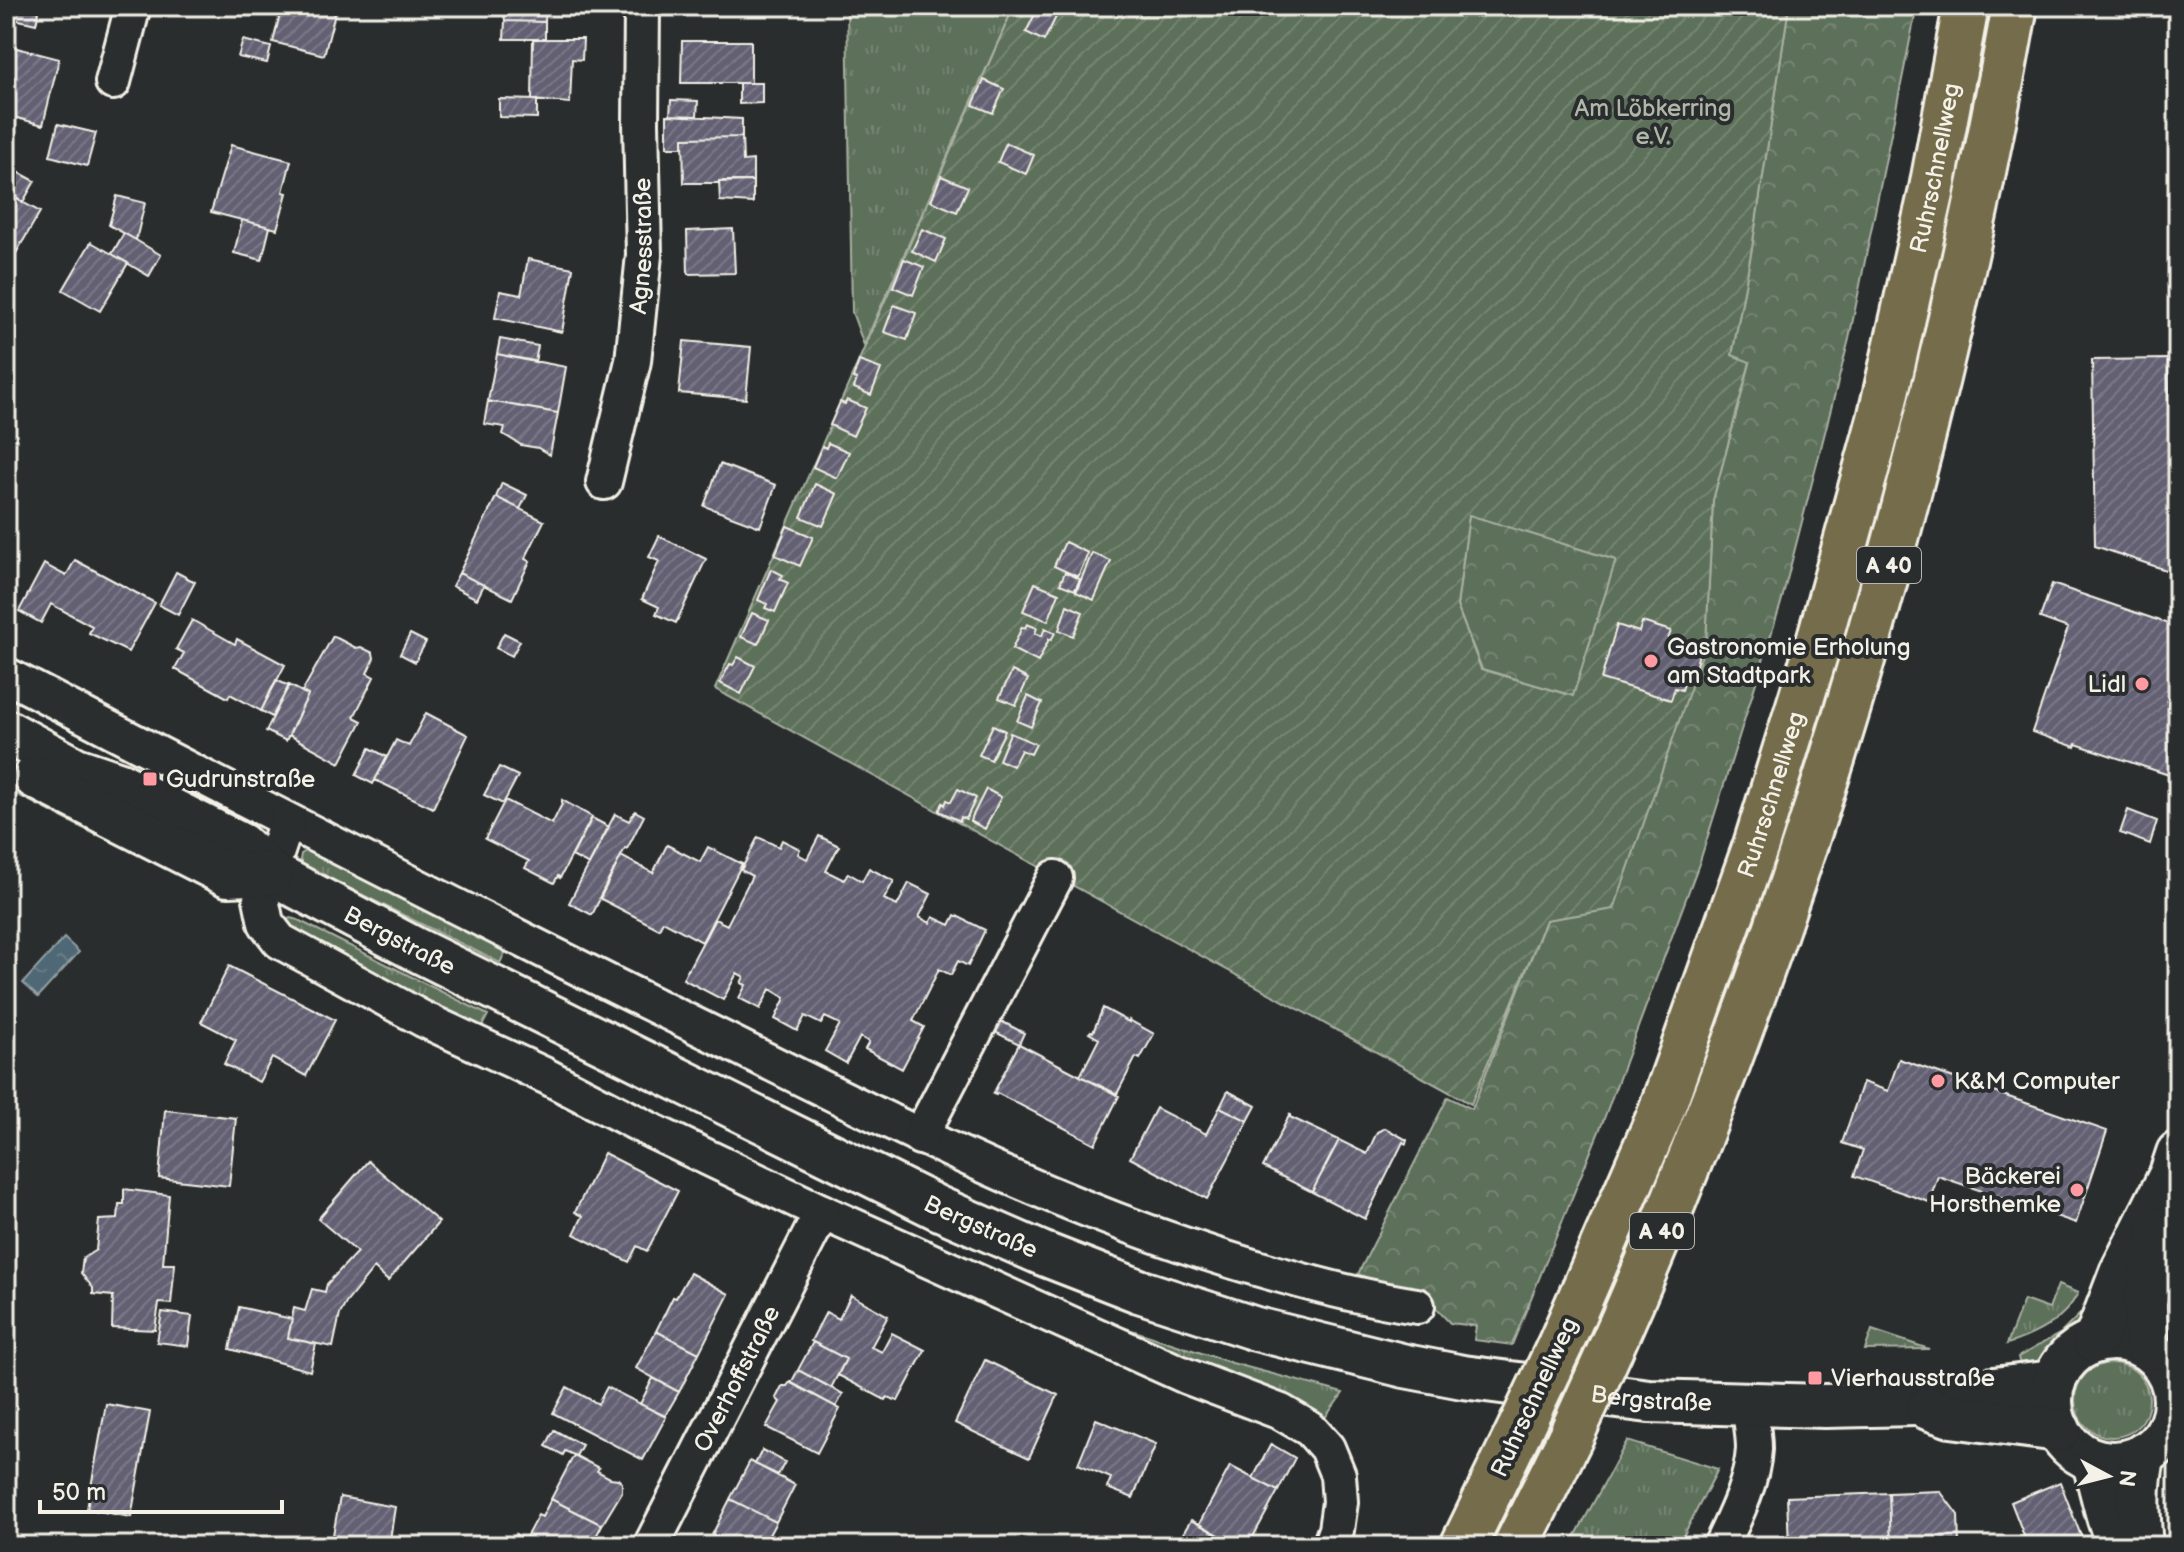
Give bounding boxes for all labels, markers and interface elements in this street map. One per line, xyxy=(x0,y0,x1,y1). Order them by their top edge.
street label: Ruhrschnellweg xyxy=(1904,81,1966,256)
park label: Am Löbkerring e.V. xyxy=(1574,94,1732,151)
street label: Agnesstraße xyxy=(624,177,659,315)
road number: A 40 xyxy=(1857,547,1921,583)
place label: Gastronomie Erholung am Stadtpark xyxy=(1667,633,1910,690)
marker: Gastronomie Erholung am Stadtpark xyxy=(1642,652,1660,670)
place label: Lidl xyxy=(2087,670,2126,699)
marker: Lidl xyxy=(2133,675,2151,693)
street label: Ruhrschnellweg xyxy=(1731,708,1811,882)
place label: Gudrunstraße xyxy=(166,765,315,794)
marker: Gudrunstraße xyxy=(141,770,159,788)
street label: Bergstraße xyxy=(339,900,460,982)
place label: K&M Computer xyxy=(1954,1067,2120,1096)
marker: K&M Computer xyxy=(1929,1072,1947,1090)
place label: Bäckerei Horsthemke xyxy=(1929,1162,2061,1219)
marker: Bäckerei Horsthemke xyxy=(2068,1181,2086,1199)
street label: Bergstraße xyxy=(919,1189,1042,1265)
road number: A 40 xyxy=(1630,1213,1694,1249)
street label: Overhoffstraße xyxy=(688,1301,787,1457)
street label: Ruhrschnellweg xyxy=(1485,1313,1584,1482)
place label: Vierhausstraße xyxy=(1831,1364,1995,1393)
marker: Vierhausstraße xyxy=(1806,1369,1824,1387)
street label: Bergstraße xyxy=(1589,1380,1712,1418)
north arrow xyxy=(2068,1436,2148,1516)
scale bar xyxy=(40,1464,282,1514)
text: N xyxy=(2112,1468,2141,1488)
text: 50 m xyxy=(52,1478,106,1507)

